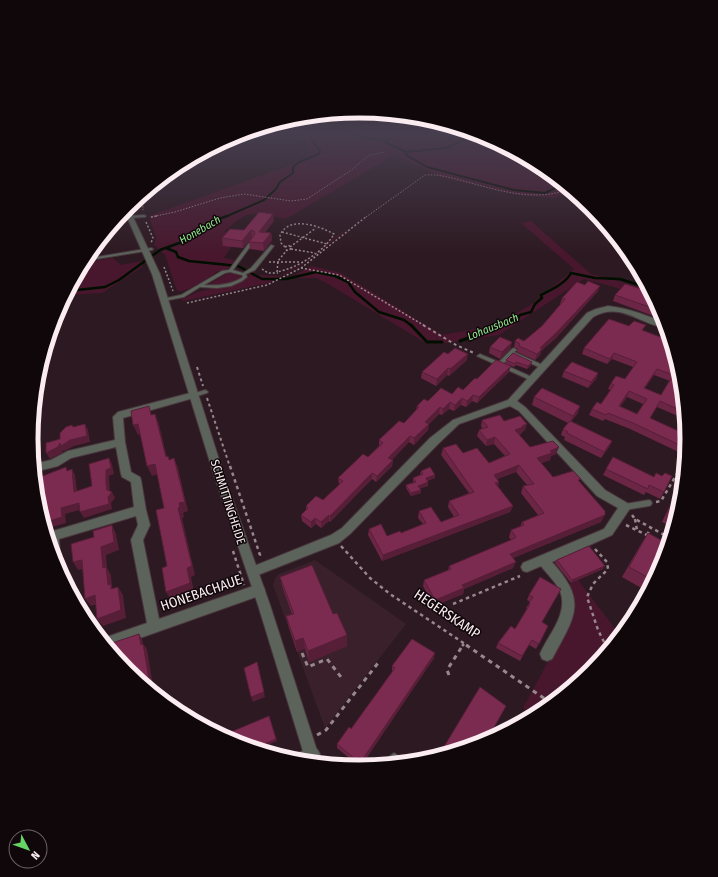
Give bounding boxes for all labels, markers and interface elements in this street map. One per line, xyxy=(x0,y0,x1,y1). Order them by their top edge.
water label: Honebach xyxy=(177,213,223,247)
water label: Lohausbach xyxy=(465,311,521,343)
street label: SCHMITTINGHEIDE xyxy=(208,458,248,546)
street label: HONEBACHAUE xyxy=(158,571,244,615)
street label: HEGERSKAMP xyxy=(411,586,483,642)
north arrow xyxy=(8,829,48,869)
text: N xyxy=(28,848,42,862)

